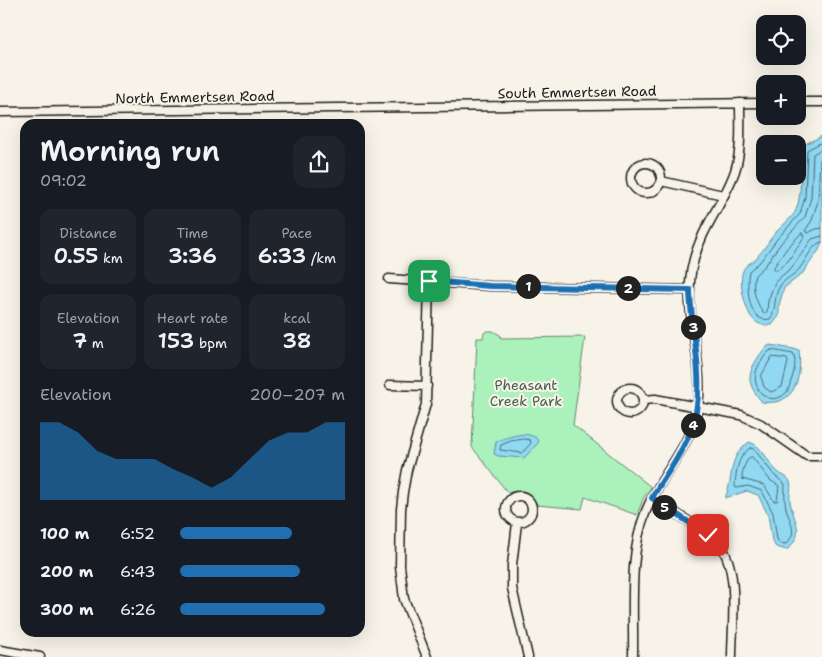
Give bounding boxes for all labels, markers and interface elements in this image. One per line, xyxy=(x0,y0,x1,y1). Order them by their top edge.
map controls xyxy=(756,15,806,185)
button: locate xyxy=(756,15,806,65)
button: + xyxy=(756,75,806,125)
street label: South Emmertsen Road xyxy=(497,82,657,102)
street label: North Emmertsen Road xyxy=(115,87,275,107)
text: Morning run xyxy=(40,132,220,170)
button: − xyxy=(756,135,806,185)
button: share xyxy=(293,136,345,188)
text: 09:02 xyxy=(40,170,87,191)
text: Distance xyxy=(59,224,117,242)
text: Time xyxy=(176,224,209,242)
text: Pace xyxy=(281,224,312,242)
text: 0.55 xyxy=(54,242,98,270)
text: 3:36 xyxy=(168,242,217,270)
text: 6:33 xyxy=(258,242,306,270)
text: km xyxy=(98,249,123,267)
text: /km xyxy=(306,249,336,267)
pin xyxy=(408,260,450,302)
icon: arrive xyxy=(415,267,443,295)
pin: 1 xyxy=(516,274,540,298)
pin: 2 xyxy=(616,276,640,300)
text: 1 xyxy=(525,277,532,295)
text: 2 xyxy=(624,279,633,297)
text: Elevation xyxy=(57,309,120,327)
text: Heart rate xyxy=(157,309,228,327)
text: kcal xyxy=(283,309,310,327)
pin: 3 xyxy=(680,314,706,340)
text: 3 xyxy=(689,318,698,336)
text: 7 xyxy=(72,327,87,355)
text: 153 xyxy=(158,327,194,355)
text: 38 xyxy=(282,327,311,355)
text: m xyxy=(87,334,104,352)
text: bpm xyxy=(194,334,227,352)
park label: Pheasant Creek Park xyxy=(490,376,562,410)
text: Elevation xyxy=(40,384,112,405)
text: 200–207 m xyxy=(249,384,345,405)
pin: 4 xyxy=(680,412,706,438)
text: 4 xyxy=(689,416,698,434)
pin: 5 xyxy=(652,494,676,520)
text: 5 xyxy=(660,498,669,516)
pin xyxy=(687,514,729,556)
icon: check xyxy=(694,521,722,549)
text: 100 m xyxy=(40,523,89,544)
text: 6:52 xyxy=(120,523,155,544)
text: 200 m xyxy=(40,561,93,582)
text: 6:43 xyxy=(120,561,155,582)
text: 300 m xyxy=(40,599,94,620)
text: 6:26 xyxy=(120,599,156,620)

